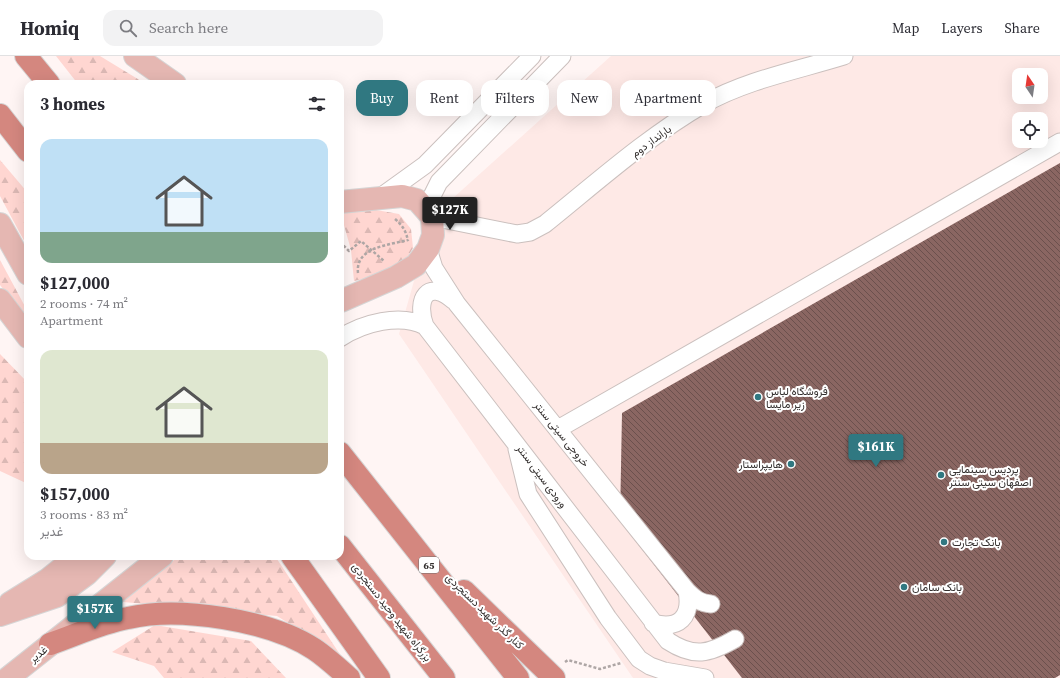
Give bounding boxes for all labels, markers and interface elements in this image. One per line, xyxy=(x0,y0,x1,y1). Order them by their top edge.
search box xyxy=(103,10,383,46)
text: Homiq xyxy=(20,15,79,41)
icon: search xyxy=(117,17,139,39)
text: Search here xyxy=(149,17,228,38)
text: Map xyxy=(892,18,919,38)
text: Layers xyxy=(941,18,983,38)
text: Share xyxy=(1005,18,1040,38)
north arrow xyxy=(1012,68,1048,104)
map controls xyxy=(1012,68,1048,148)
chip: Buy xyxy=(356,80,408,116)
chip: Rent xyxy=(416,80,473,116)
chip: Filters xyxy=(481,80,549,116)
chip: New xyxy=(557,80,612,116)
chip: Apartment xyxy=(620,80,716,116)
text: 3 homes xyxy=(40,92,105,116)
icon: filters xyxy=(306,93,328,115)
button: locate xyxy=(1012,112,1048,148)
street label: بارانداز دوم xyxy=(628,122,674,161)
icon: home xyxy=(148,165,220,237)
pin: $127K xyxy=(422,197,478,231)
text: $127K xyxy=(431,201,469,218)
text: $127,000 xyxy=(40,271,110,295)
text: 2 rooms · 74 m² xyxy=(40,295,128,312)
text: Apartment xyxy=(40,312,103,329)
icon: home xyxy=(148,376,220,448)
place label: فروشگاه لباس زیر مایسا xyxy=(766,384,828,412)
marker: فروشگاه لباس زیر مایسا xyxy=(753,392,763,402)
street label: خروجی سیتی سنتر xyxy=(530,398,593,470)
pin: $161K xyxy=(848,434,904,468)
text: $161K xyxy=(857,438,895,455)
street label: ورودی سیتی سنتر xyxy=(512,441,570,511)
place label: هایپراستار xyxy=(738,457,783,472)
marker: هایپراستار xyxy=(786,459,796,469)
place label: پردیس سینمایی اصفهان سیتی سنتر xyxy=(948,462,1031,490)
marker: پردیس سینمایی اصفهان سیتی سنتر xyxy=(936,470,946,480)
text: $157,000 xyxy=(40,482,110,506)
text: 3 rooms · 83 m² xyxy=(40,506,128,523)
text: غدیر xyxy=(40,523,63,540)
place label: بانک تجارت xyxy=(952,535,1000,550)
marker: بانک تجارت xyxy=(939,537,949,547)
road number: 65 xyxy=(419,557,439,573)
street label: بزرگراه شهید وحید دستجردی xyxy=(348,560,435,665)
street label: کنار گذر شهید دستجردی xyxy=(442,570,527,653)
place label: بانک سامان xyxy=(912,580,962,595)
marker: بانک سامان xyxy=(899,582,909,592)
pin: $157K xyxy=(67,596,123,630)
text: $157K xyxy=(76,600,114,617)
street label: غدیر xyxy=(25,642,51,667)

